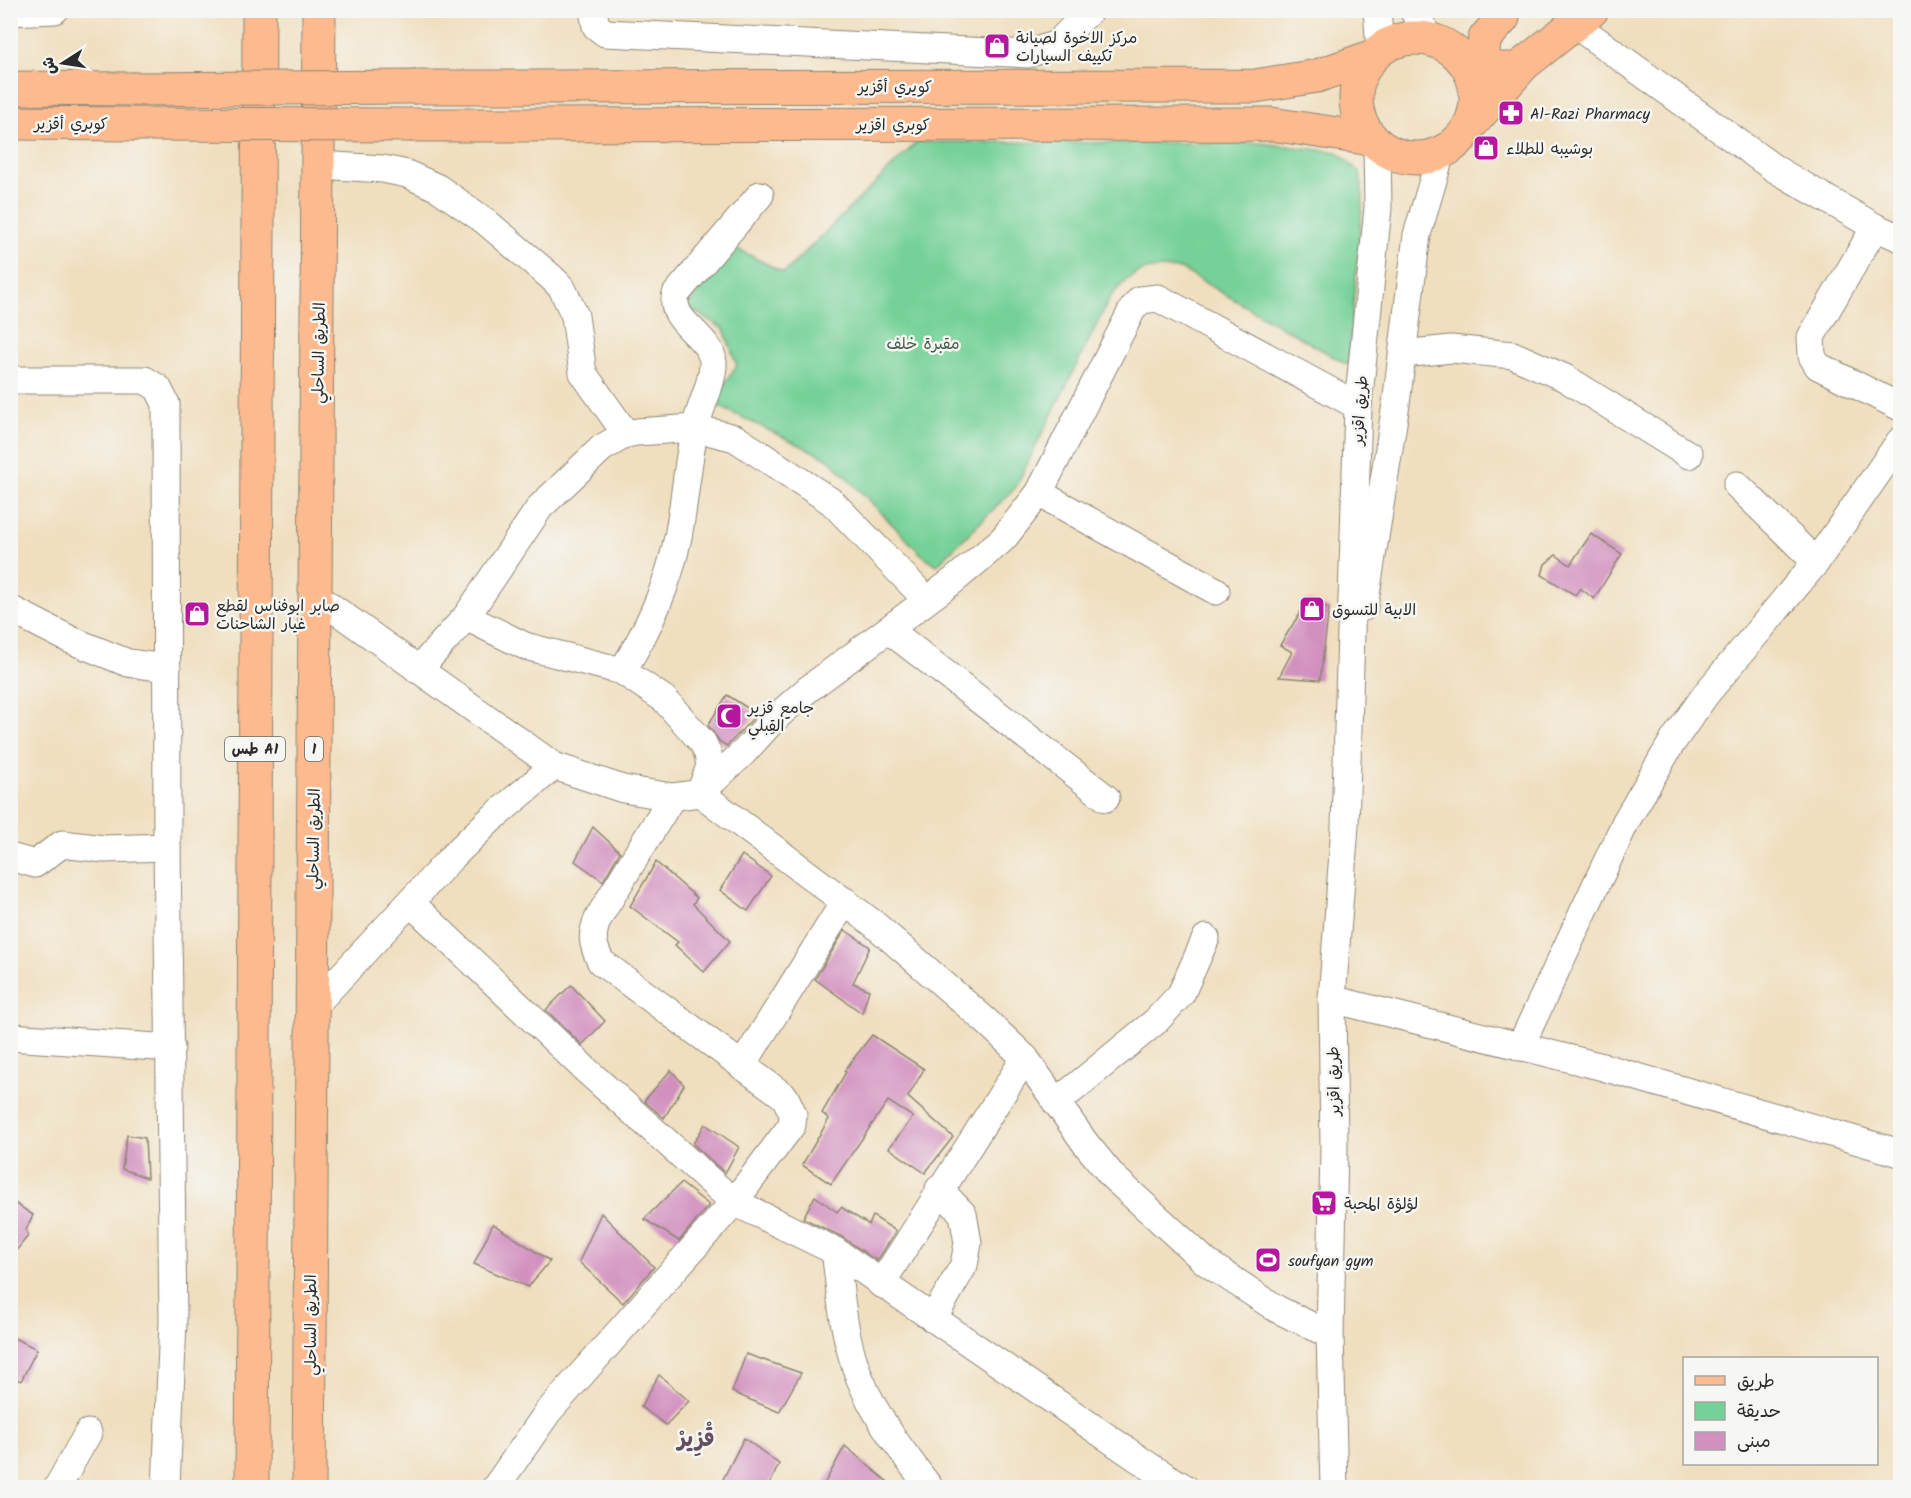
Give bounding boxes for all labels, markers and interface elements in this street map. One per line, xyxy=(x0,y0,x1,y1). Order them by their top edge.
place label: مركز الاخوة لصيانة تكييف السيارات xyxy=(1016,26,1137,69)
shop icon: مركز الاخوة لصيانة تكييف السيارات xyxy=(982,31,1012,61)
north arrow xyxy=(33,33,93,93)
text: ش xyxy=(36,55,64,77)
street label: كويري أقزير xyxy=(856,75,932,100)
pharmacy icon: Al-Razi Pharmacy xyxy=(1496,98,1526,128)
place label: Al-Razi Pharmacy xyxy=(1530,102,1651,127)
street label: كوبري أقزير xyxy=(32,112,108,137)
street label: كوبري اقزير xyxy=(854,113,930,138)
shop icon: بوشيبه للطلاء xyxy=(1471,133,1501,163)
place label: بوشيبه للطلاء xyxy=(1506,137,1593,162)
street label: الطريق الساحلي xyxy=(306,302,334,404)
park label: مقبرة خلف xyxy=(887,332,959,357)
street label: طريق اقزير xyxy=(1345,375,1375,448)
place label: صابر ابوفناس لقطع غيار الشاحنات xyxy=(216,594,340,637)
shop icon: الابية للتسوق xyxy=(1297,594,1327,624)
place label: الابية للتسوق xyxy=(1332,598,1416,623)
shop icon: صابر ابوفناس لقطع غيار الشاحنات xyxy=(182,599,212,629)
place label: جامع قزير القِبلي xyxy=(746,696,814,740)
mosque icon: جامع قزير القِبلي xyxy=(714,701,744,731)
road number: طس A1 xyxy=(225,737,285,761)
road number: 1 xyxy=(305,737,323,761)
street label: الطريق الساحلي xyxy=(301,788,329,890)
street label: طريق اقزير xyxy=(1321,1046,1348,1118)
supermarket icon: لؤلؤة المحبة xyxy=(1309,1188,1339,1218)
place label: لؤلؤة المحبة xyxy=(1344,1192,1418,1217)
sports icon: soufyan gym xyxy=(1253,1245,1283,1275)
place label: soufyan gym xyxy=(1288,1249,1374,1274)
street label: الطريق الساحلي xyxy=(299,1274,325,1376)
legend xyxy=(1683,1357,1878,1465)
text: طريق xyxy=(1737,1368,1775,1397)
text: حديقة xyxy=(1737,1398,1781,1427)
district label: قْزِيرْ xyxy=(675,1421,715,1458)
text: مبنى xyxy=(1737,1428,1771,1457)

